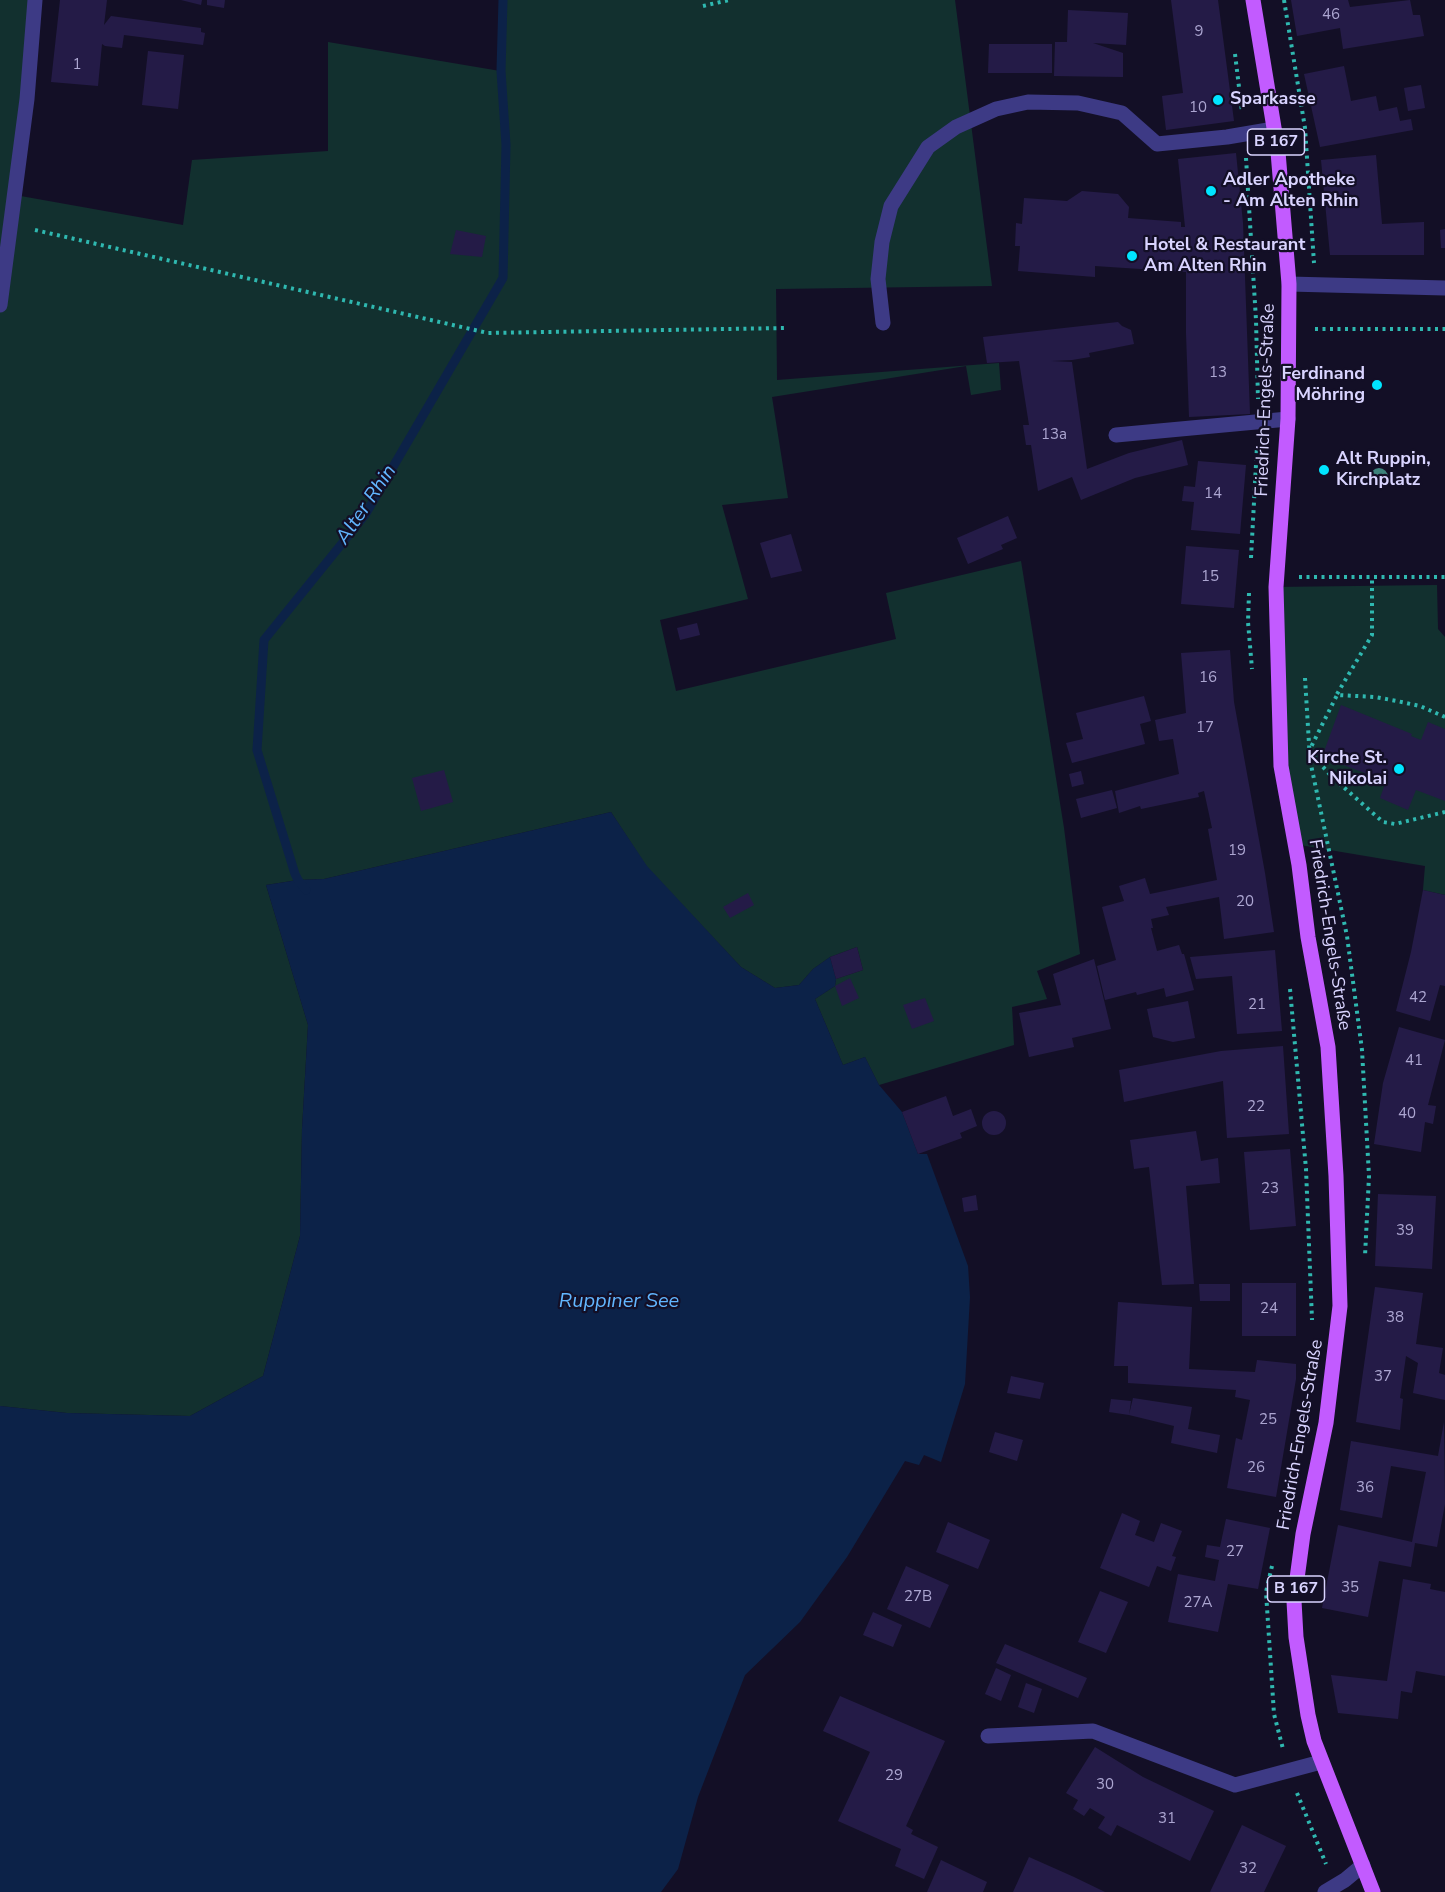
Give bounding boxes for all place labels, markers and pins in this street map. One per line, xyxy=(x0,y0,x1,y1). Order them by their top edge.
place label: Sparkasse xyxy=(1230,89,1316,111)
marker: Sparkasse xyxy=(1211,93,1225,107)
place label: Adler Apotheke - Am Alten Rhin xyxy=(1223,170,1359,213)
marker: Adler Apotheke - Am Alten Rhin xyxy=(1204,184,1218,198)
place label: Hotel & Restaurant Am Alten Rhin xyxy=(1144,235,1305,278)
marker: Hotel & Restaurant Am Alten Rhin xyxy=(1125,249,1139,263)
place label: Ferdinand Möhring xyxy=(1281,364,1365,406)
marker: Ferdinand Möhring xyxy=(1370,378,1384,392)
place label: Alt Ruppin, Kirchplatz xyxy=(1336,449,1431,492)
marker: Alt Ruppin, Kirchplatz xyxy=(1317,463,1331,477)
place label: Kirche St. Nikolai xyxy=(1307,748,1387,790)
marker: Kirche St. Nikolai xyxy=(1392,762,1406,776)

